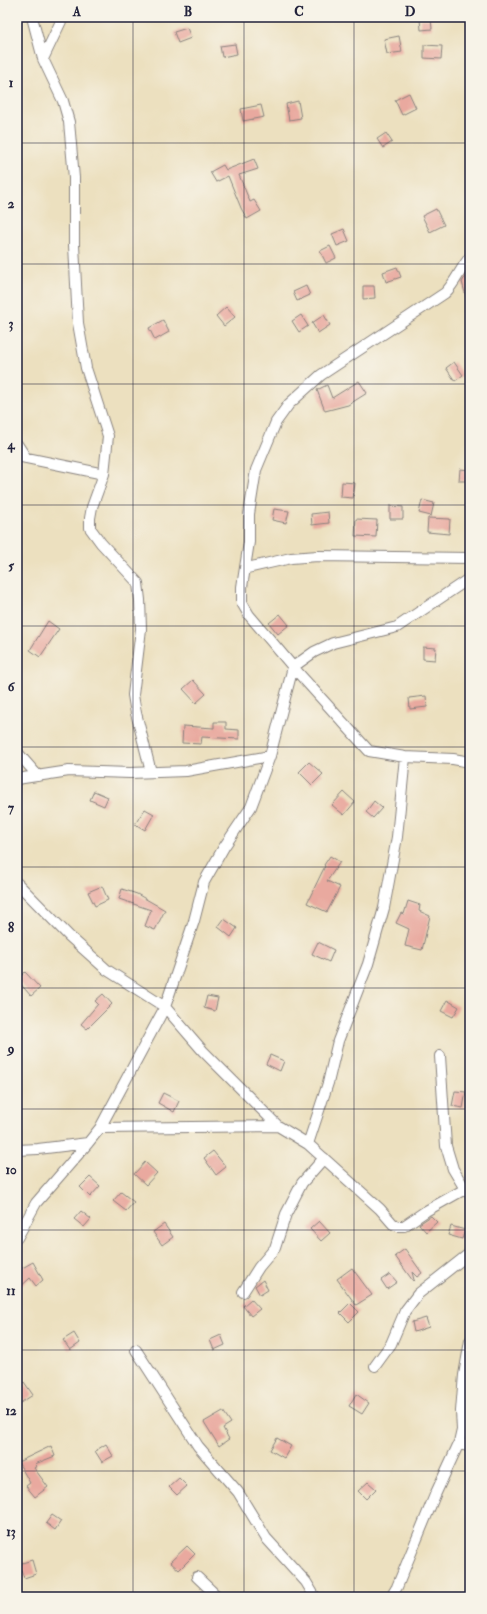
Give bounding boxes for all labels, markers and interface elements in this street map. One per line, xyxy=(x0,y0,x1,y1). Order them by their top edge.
text: A xyxy=(72,4,82,20)
text: B xyxy=(184,4,192,20)
text: C xyxy=(294,4,304,20)
text: D xyxy=(405,4,416,20)
text: 1 xyxy=(9,75,14,91)
text: 2 xyxy=(8,196,15,212)
text: 3 xyxy=(9,316,14,332)
text: 4 xyxy=(6,437,15,453)
text: 5 xyxy=(8,558,14,574)
text: 6 xyxy=(8,679,16,695)
text: 7 xyxy=(8,800,15,816)
text: 8 xyxy=(8,920,14,936)
text: 9 xyxy=(6,1041,15,1057)
text: 10 xyxy=(5,1162,17,1178)
text: 11 xyxy=(6,1283,16,1299)
text: 12 xyxy=(5,1403,17,1419)
text: 13 xyxy=(6,1524,16,1540)

